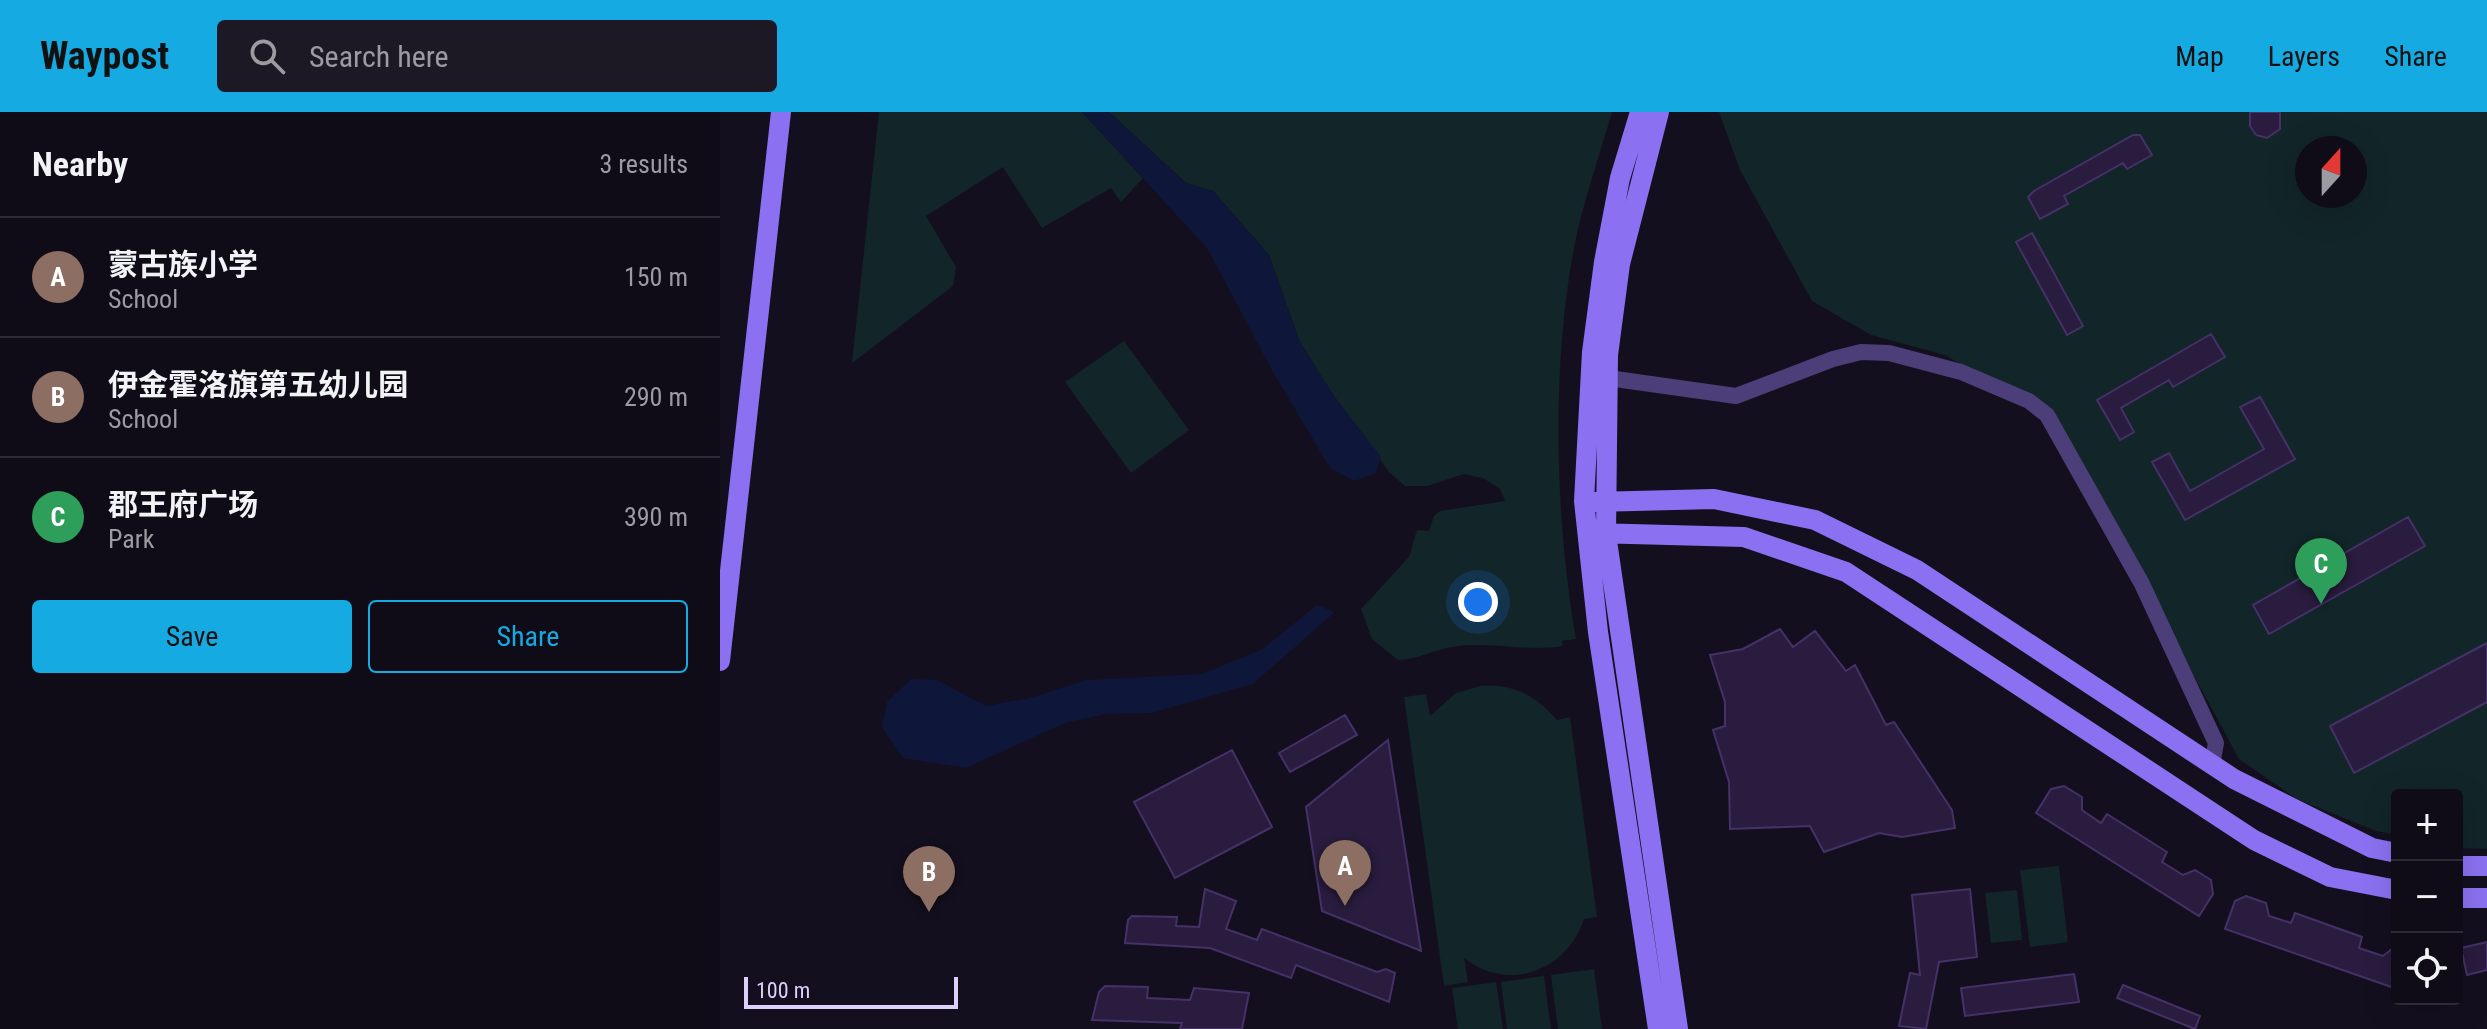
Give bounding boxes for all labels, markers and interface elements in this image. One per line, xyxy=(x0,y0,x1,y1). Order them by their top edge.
search box xyxy=(217,20,777,92)
text: Waypost xyxy=(40,34,169,78)
icon: search xyxy=(245,34,289,78)
text: Search here xyxy=(309,39,449,74)
text: Map xyxy=(2175,40,2224,73)
text: Layers xyxy=(2268,40,2340,73)
text: Share xyxy=(2384,40,2447,73)
north arrow xyxy=(2295,136,2367,208)
text: Nearby xyxy=(32,144,128,184)
text: 3 results xyxy=(599,149,688,179)
text: 蒙古族小学 xyxy=(108,247,258,282)
text: A xyxy=(50,262,66,292)
text: 150 m xyxy=(624,262,688,292)
text: School xyxy=(108,284,178,314)
text: 伊金霍洛旗第五幼儿园 xyxy=(108,367,408,402)
text: B xyxy=(51,382,65,412)
text: 290 m xyxy=(624,382,688,412)
text: School xyxy=(108,404,178,434)
text: 郡王府广场 xyxy=(108,487,258,522)
text: C xyxy=(51,502,65,532)
text: 390 m xyxy=(624,502,688,532)
text: Park xyxy=(108,524,154,554)
pin: C xyxy=(2295,538,2347,604)
your location xyxy=(1458,582,1498,622)
button: Save xyxy=(32,600,352,673)
button: Share xyxy=(368,600,688,673)
map controls xyxy=(2391,789,2463,1005)
button: + xyxy=(2391,789,2463,861)
pin: A xyxy=(1319,840,1371,906)
pin: B xyxy=(903,846,955,912)
button: − xyxy=(2391,861,2463,933)
button: locate xyxy=(2391,933,2463,1005)
scale bar xyxy=(744,973,958,1009)
text: 100 m xyxy=(756,978,810,1003)

